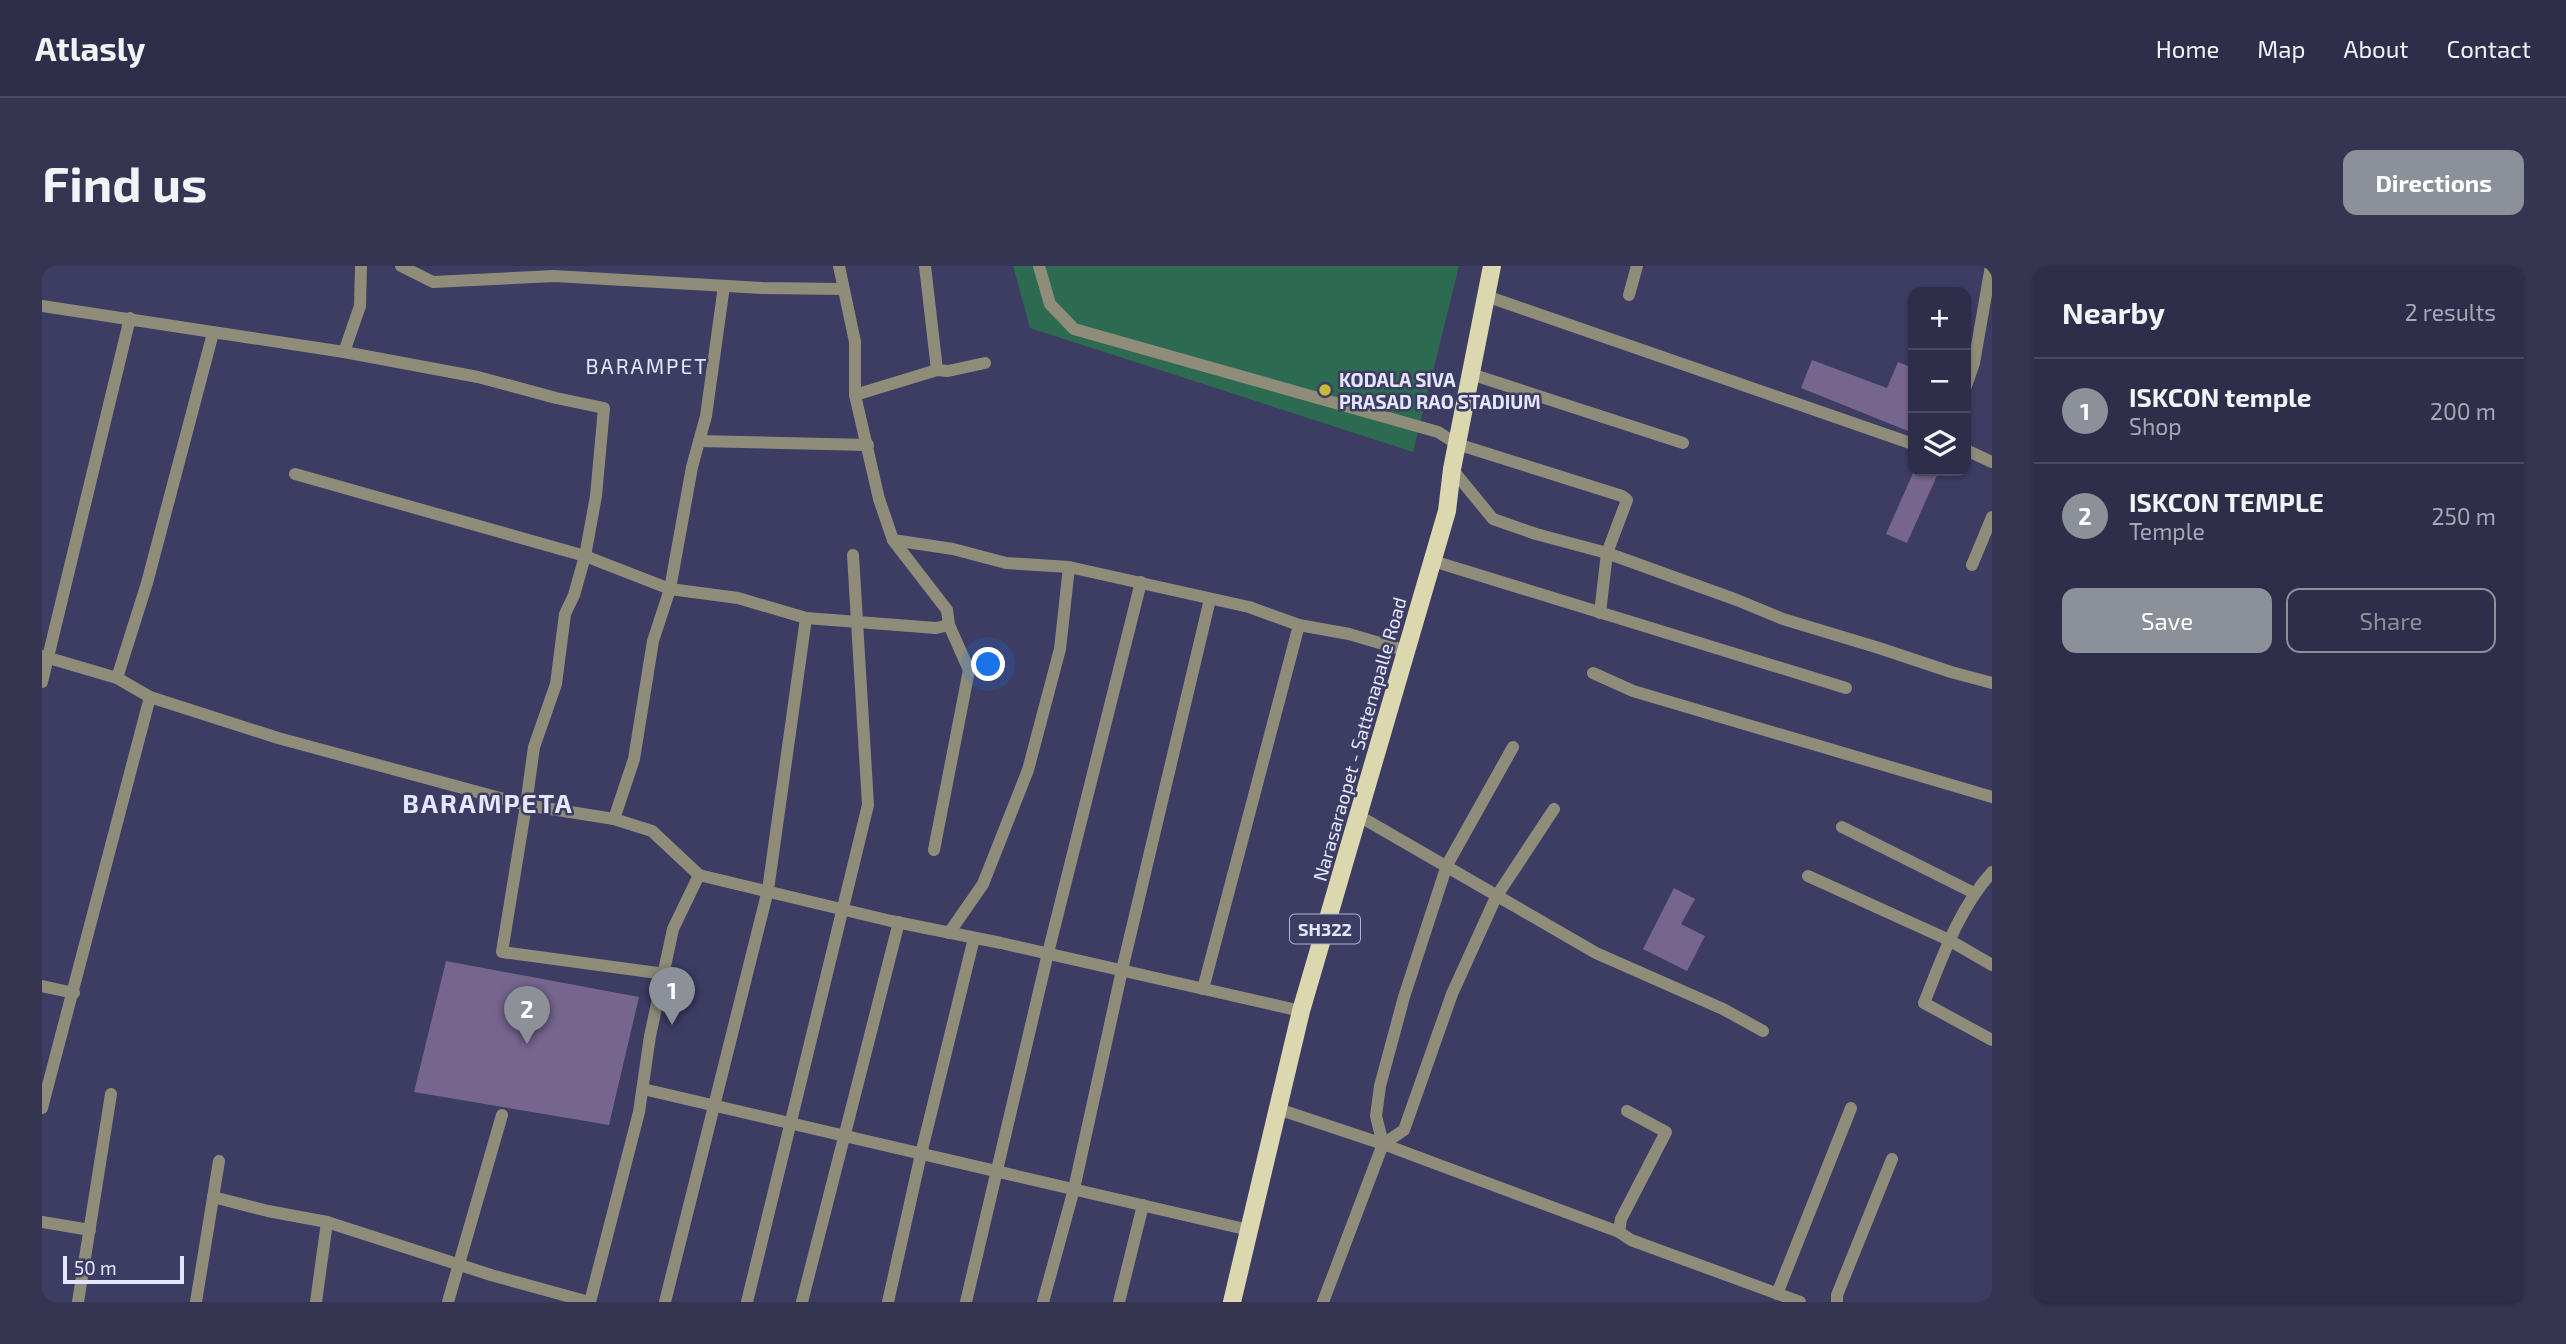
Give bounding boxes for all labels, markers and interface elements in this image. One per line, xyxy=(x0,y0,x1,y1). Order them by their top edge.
text: Atlasly xyxy=(35,28,145,68)
text: Home xyxy=(2156,34,2219,63)
text: Map xyxy=(2257,34,2305,63)
text: About xyxy=(2343,34,2409,63)
text: Contact xyxy=(2447,34,2531,63)
button: Directions xyxy=(2343,150,2524,215)
text: Find us xyxy=(42,153,207,212)
map controls xyxy=(1908,287,1971,476)
button: + xyxy=(1908,287,1971,350)
text: Nearby xyxy=(2062,294,2165,330)
text: 2 results xyxy=(2405,298,2496,326)
button: − xyxy=(1908,350,1971,413)
district label: BARAMPET xyxy=(586,353,708,378)
place label: KODALA SIVA PRASAD RAO STADIUM xyxy=(1339,368,1541,413)
text: ISKCON temple xyxy=(2129,381,2312,412)
marker: KODALA SIVA PRASAD RAO STADIUM xyxy=(1317,382,1333,398)
text: 1 xyxy=(2080,397,2090,425)
text: 200 m xyxy=(2430,397,2496,425)
text: Shop xyxy=(2129,412,2182,440)
button: layers xyxy=(1908,413,1971,476)
text: ISKCON TEMPLE xyxy=(2129,486,2324,517)
text: 2 xyxy=(2078,502,2092,530)
text: 250 m xyxy=(2432,502,2496,530)
text: Temple xyxy=(2129,517,2205,545)
button: Save xyxy=(2062,588,2272,653)
button: Share xyxy=(2286,588,2496,653)
street label: Narasaraopet - Sattenapalle Road xyxy=(1307,594,1411,884)
your location xyxy=(971,647,1005,681)
district label: BARAMPETA xyxy=(402,787,574,818)
road number: SH322 xyxy=(1290,914,1360,944)
pin: 1 xyxy=(649,967,695,1025)
pin: 2 xyxy=(504,986,550,1044)
scale bar xyxy=(63,1253,184,1285)
text: 50 m xyxy=(74,1256,117,1279)

